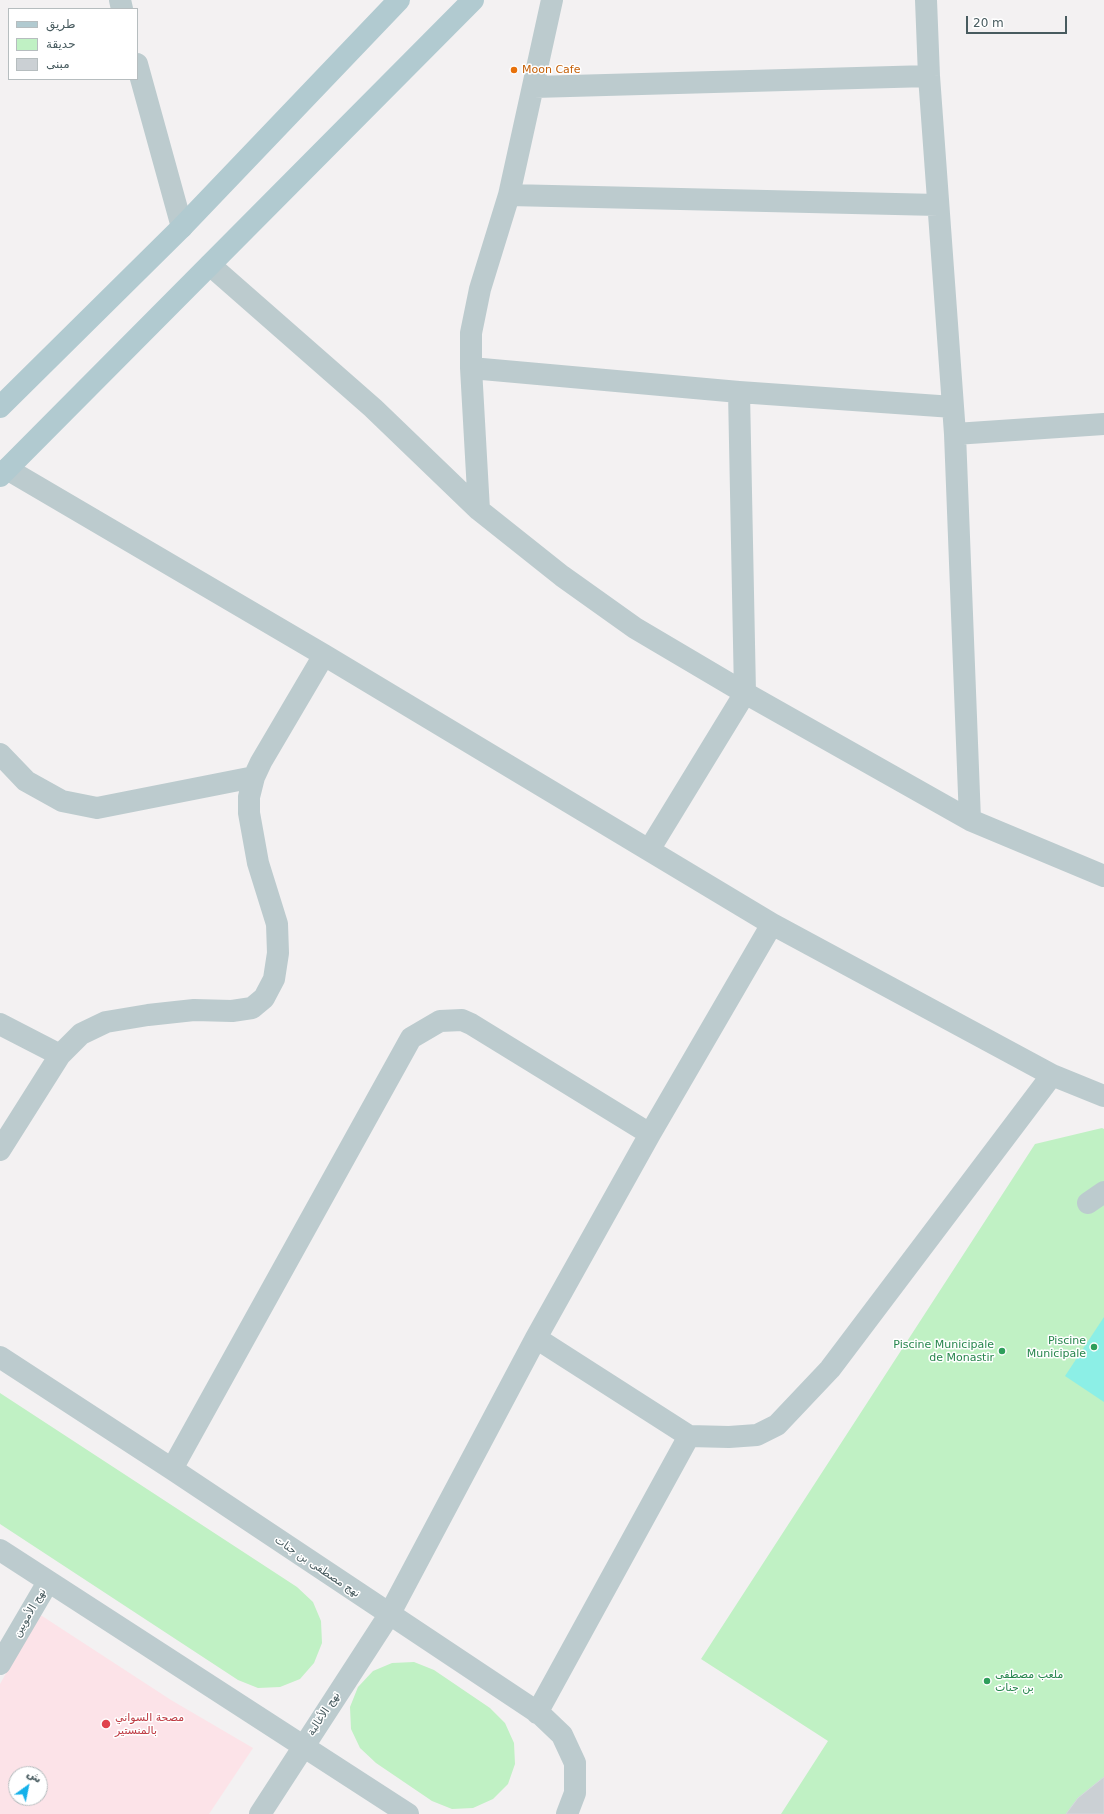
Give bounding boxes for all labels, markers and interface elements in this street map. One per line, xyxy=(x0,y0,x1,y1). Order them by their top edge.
legend xyxy=(8,8,138,80)
scale bar xyxy=(968,8,1069,34)
text: 20 m xyxy=(973,16,1004,30)
text: طريق xyxy=(46,17,76,31)
text: حديقة xyxy=(46,37,76,51)
text: مبنى xyxy=(46,57,70,71)
place label: Moon Cafe xyxy=(522,63,580,77)
marker: Moon Cafe xyxy=(509,65,519,75)
place label: Piscine Municipale xyxy=(1027,1334,1086,1360)
place label: Piscine Municipale de Monastir xyxy=(893,1338,994,1364)
marker: Piscine Municipale xyxy=(1089,1342,1099,1352)
marker: Piscine Municipale de Monastir xyxy=(997,1346,1007,1356)
street label: نهج مصطفى بن جنات xyxy=(272,1534,362,1600)
street label: نهج الأمويين xyxy=(11,1586,49,1640)
place label: ملعب مصطفى بن جنات xyxy=(995,1668,1063,1694)
marker: ملعب مصطفى بن جنات xyxy=(982,1676,992,1686)
street label: نهج الأغالبة xyxy=(305,1690,343,1738)
place label: مصحة السواني بالمنستير xyxy=(115,1711,184,1737)
marker: مصحة السواني بالمنستير xyxy=(100,1718,112,1730)
north arrow xyxy=(8,1766,48,1806)
text: ش xyxy=(24,1767,44,1786)

